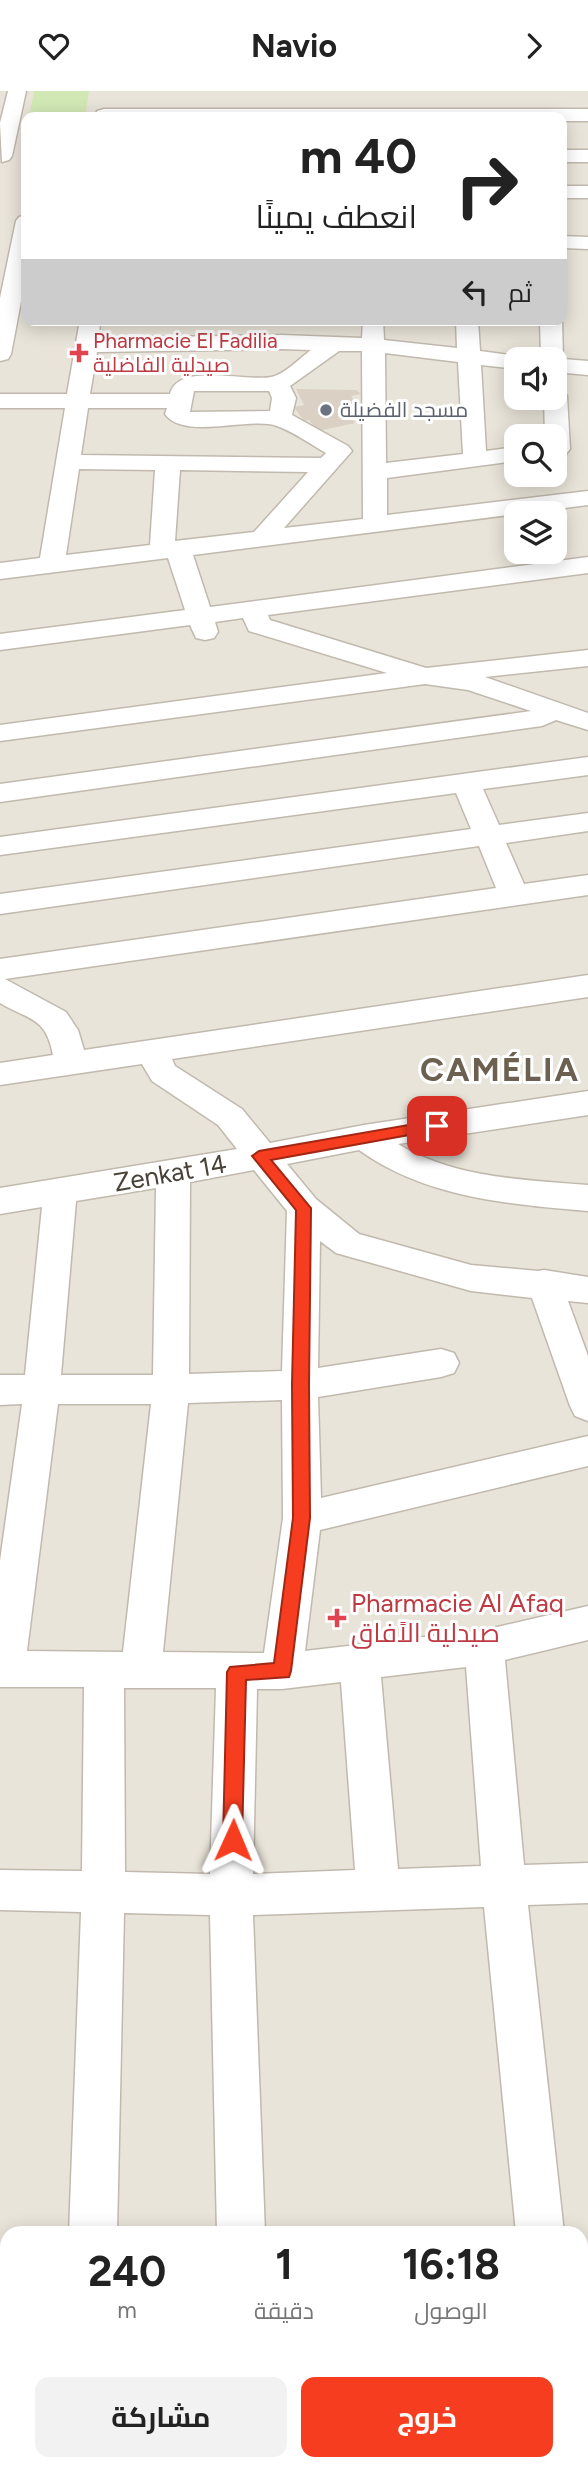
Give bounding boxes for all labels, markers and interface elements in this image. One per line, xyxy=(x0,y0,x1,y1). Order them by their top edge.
icon: heart xyxy=(35,27,73,65)
text: Navio xyxy=(251,27,337,65)
icon: forward xyxy=(515,27,553,65)
text: 40 m xyxy=(300,126,417,185)
icon: right xyxy=(441,140,532,231)
text: انعطف يمينًا xyxy=(255,198,417,236)
icon: left xyxy=(456,273,494,311)
text: ثم xyxy=(508,277,532,309)
place label: Pharmacie El Fadilia صيدلية الفاضلية xyxy=(93,328,278,377)
marker: Pharmacie El Fadilia صيدلية الفاضلية xyxy=(71,345,87,361)
map controls xyxy=(504,347,567,564)
button: sound xyxy=(504,347,567,410)
place label: مسجد الفضيلة xyxy=(340,397,468,422)
marker: مسجد الفضيلة xyxy=(318,402,334,418)
button: search xyxy=(504,424,567,487)
button: layers xyxy=(504,501,567,564)
district label: CAMÉLIA xyxy=(420,1050,580,1089)
pin xyxy=(407,1096,467,1156)
icon: arrive xyxy=(418,1107,456,1145)
street label: Zenkat 14 xyxy=(111,1147,229,1199)
place label: Pharmacie Al Afaq صيدلية الاًفاق xyxy=(351,1587,564,1649)
marker: Pharmacie Al Afaq صيدلية الاًفاق xyxy=(329,1610,345,1626)
position arrow xyxy=(196,1803,270,1877)
text: 1 xyxy=(275,2239,293,2290)
text: 16:18 xyxy=(402,2239,500,2290)
text: 240 xyxy=(88,2246,166,2297)
text: m xyxy=(117,2296,137,2324)
text: دقيقة xyxy=(254,2297,314,2325)
text: الوصول xyxy=(414,2297,488,2325)
button: مشاركة xyxy=(35,2377,287,2457)
button: خروج xyxy=(301,2377,553,2457)

